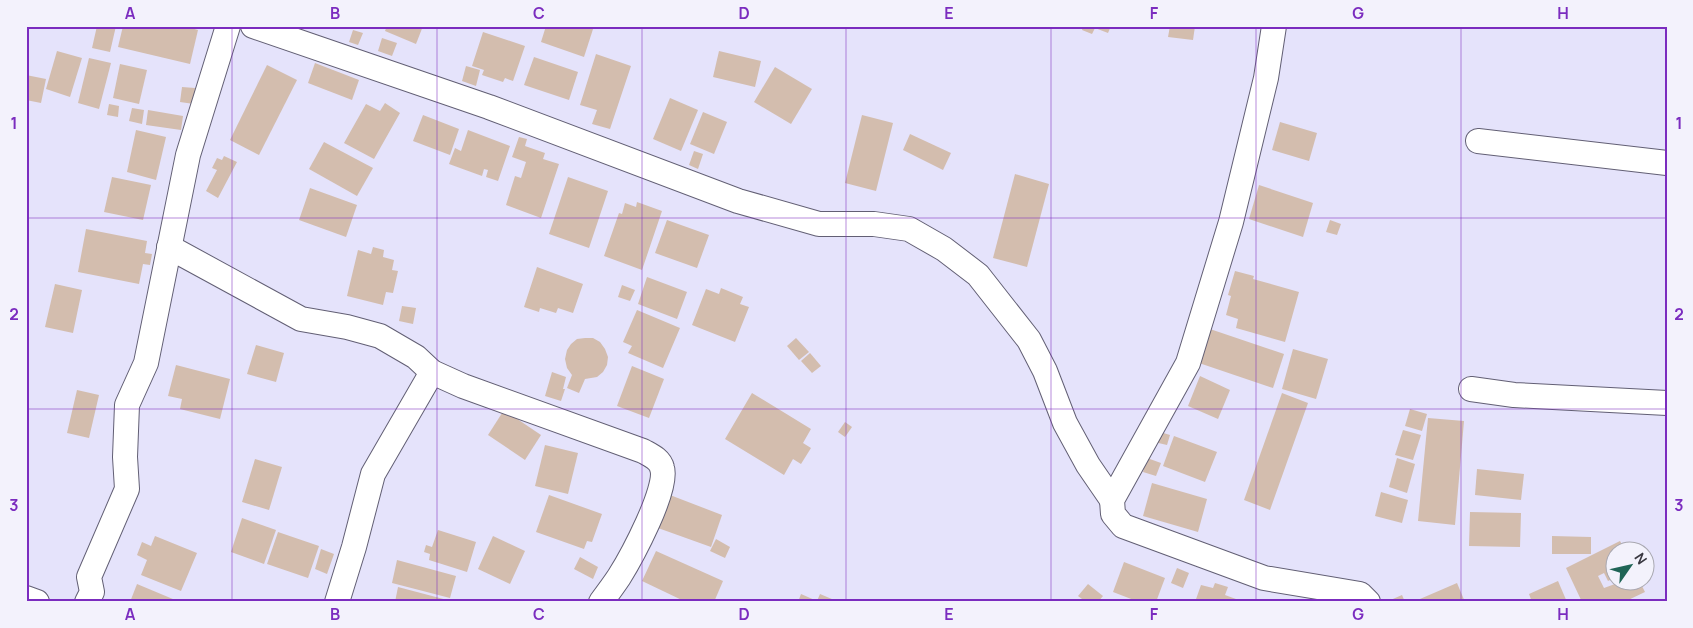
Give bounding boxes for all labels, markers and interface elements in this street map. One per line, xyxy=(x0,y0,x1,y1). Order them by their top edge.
text: A xyxy=(125,2,136,24)
text: B xyxy=(330,2,340,24)
text: C xyxy=(533,2,545,24)
text: D xyxy=(738,2,750,24)
text: E xyxy=(944,2,954,24)
text: F xyxy=(1150,2,1159,24)
text: G xyxy=(1352,2,1364,24)
text: H xyxy=(1557,2,1569,24)
text: 1 xyxy=(10,112,18,134)
text: 1 xyxy=(1675,112,1683,134)
text: 2 xyxy=(9,303,19,325)
text: 2 xyxy=(1674,303,1684,325)
text: 3 xyxy=(9,494,19,516)
text: 3 xyxy=(1674,494,1684,516)
north arrow xyxy=(1606,540,1656,590)
text: N xyxy=(1631,549,1652,568)
text: A xyxy=(125,603,136,625)
text: B xyxy=(330,603,340,625)
text: C xyxy=(533,603,545,625)
text: D xyxy=(738,603,750,625)
text: E xyxy=(944,603,954,625)
text: F xyxy=(1150,603,1159,625)
text: G xyxy=(1352,603,1364,625)
text: H xyxy=(1557,603,1569,625)

